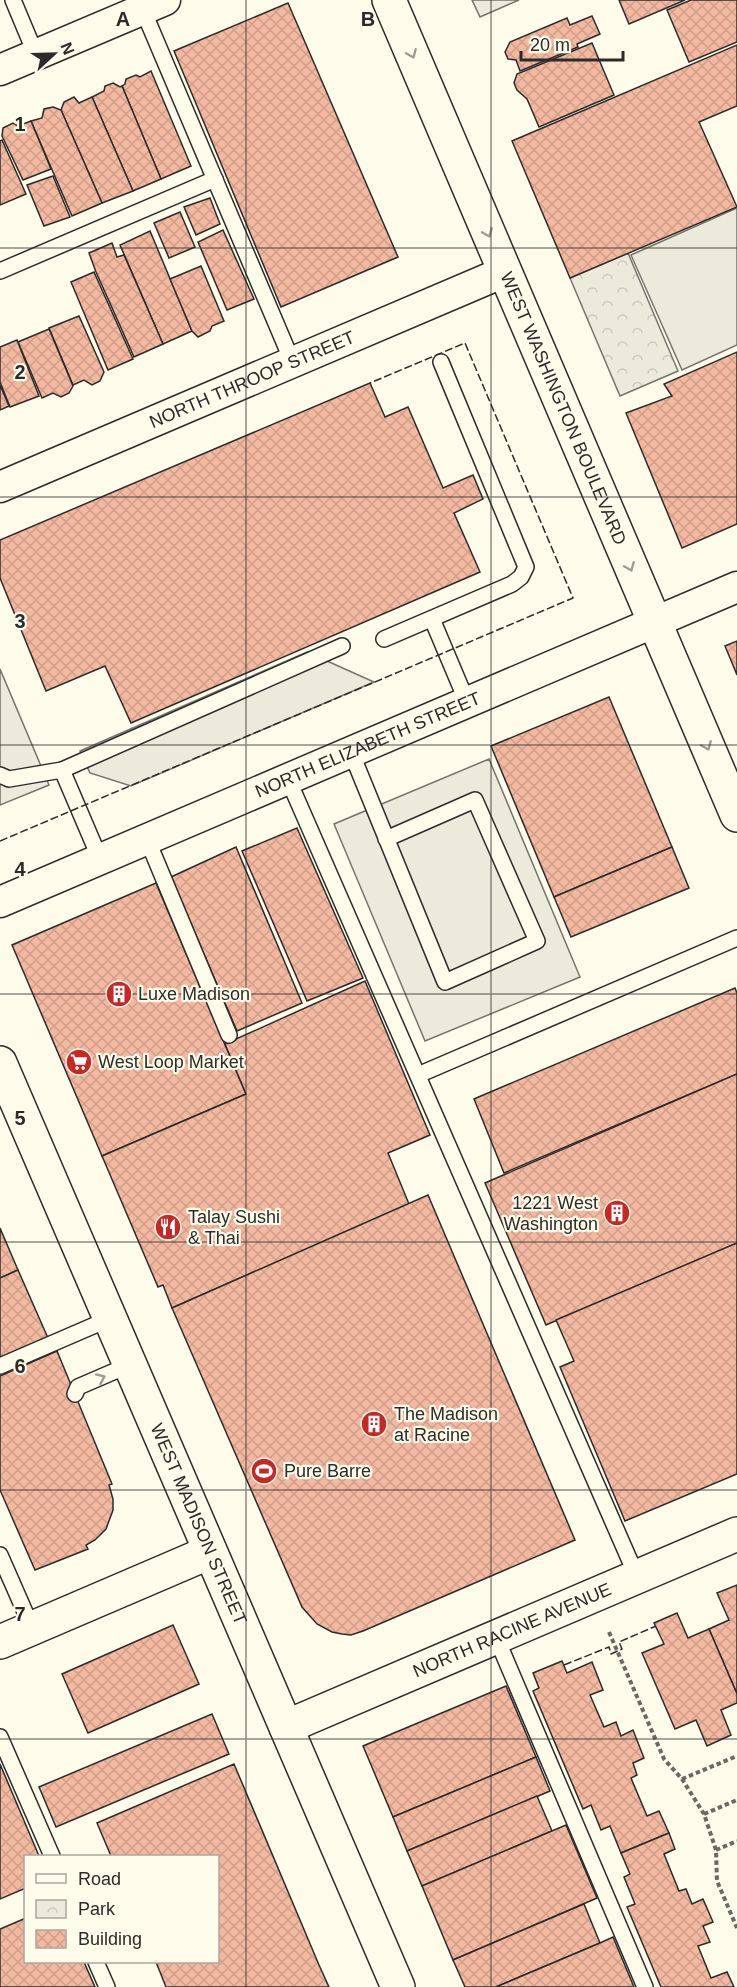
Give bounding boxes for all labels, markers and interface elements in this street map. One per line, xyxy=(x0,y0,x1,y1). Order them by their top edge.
text: A xyxy=(116,8,130,30)
text: B xyxy=(361,8,375,30)
north arrow xyxy=(24,24,84,84)
scale bar xyxy=(521,24,623,62)
text: 20 m xyxy=(530,35,570,55)
text: N xyxy=(57,40,77,57)
one-way arrow xyxy=(405,48,417,59)
text: 1 xyxy=(14,113,26,135)
one-way arrow xyxy=(481,227,493,238)
street label: WEST WASHINGTON BOULEVARD xyxy=(496,269,630,548)
street label: NORTH THROOP STREET xyxy=(146,327,358,432)
text: 2 xyxy=(14,361,26,383)
one-way arrow xyxy=(623,561,635,572)
text: 3 xyxy=(14,610,26,632)
street label: NORTH ELIZABETH STREET xyxy=(252,688,483,802)
one-way arrow xyxy=(700,740,712,751)
text: 4 xyxy=(14,858,26,880)
building icon: Luxe Madison xyxy=(104,979,134,1009)
place label: Luxe Madison xyxy=(138,984,250,1004)
supermarket icon: West Loop Market xyxy=(64,1047,94,1077)
place label: West Loop Market xyxy=(98,1052,244,1072)
text: 5 xyxy=(14,1107,26,1129)
place label: 1221 West Washington xyxy=(504,1193,598,1234)
building icon: 1221 West Washington xyxy=(602,1198,632,1228)
place label: Talay Sushi & Thai xyxy=(188,1207,280,1248)
restaurant icon: Talay Sushi & Thai xyxy=(153,1212,183,1242)
text: 6 xyxy=(14,1355,26,1377)
one-way arrow xyxy=(94,1373,105,1385)
place label: The Madison at Racine xyxy=(394,1404,498,1445)
building icon: The Madison at Racine xyxy=(359,1409,389,1439)
street label: WEST MADISON STREET xyxy=(147,1421,251,1628)
sports icon: Pure Barre xyxy=(249,1456,279,1486)
place label: Pure Barre xyxy=(284,1461,371,1481)
street label: NORTH RACINE AVENUE xyxy=(410,1579,614,1681)
text: 7 xyxy=(14,1603,26,1625)
legend xyxy=(24,1855,219,1963)
text: Road xyxy=(78,1869,121,1889)
text: Park xyxy=(78,1899,116,1919)
text: Building xyxy=(78,1929,142,1949)

